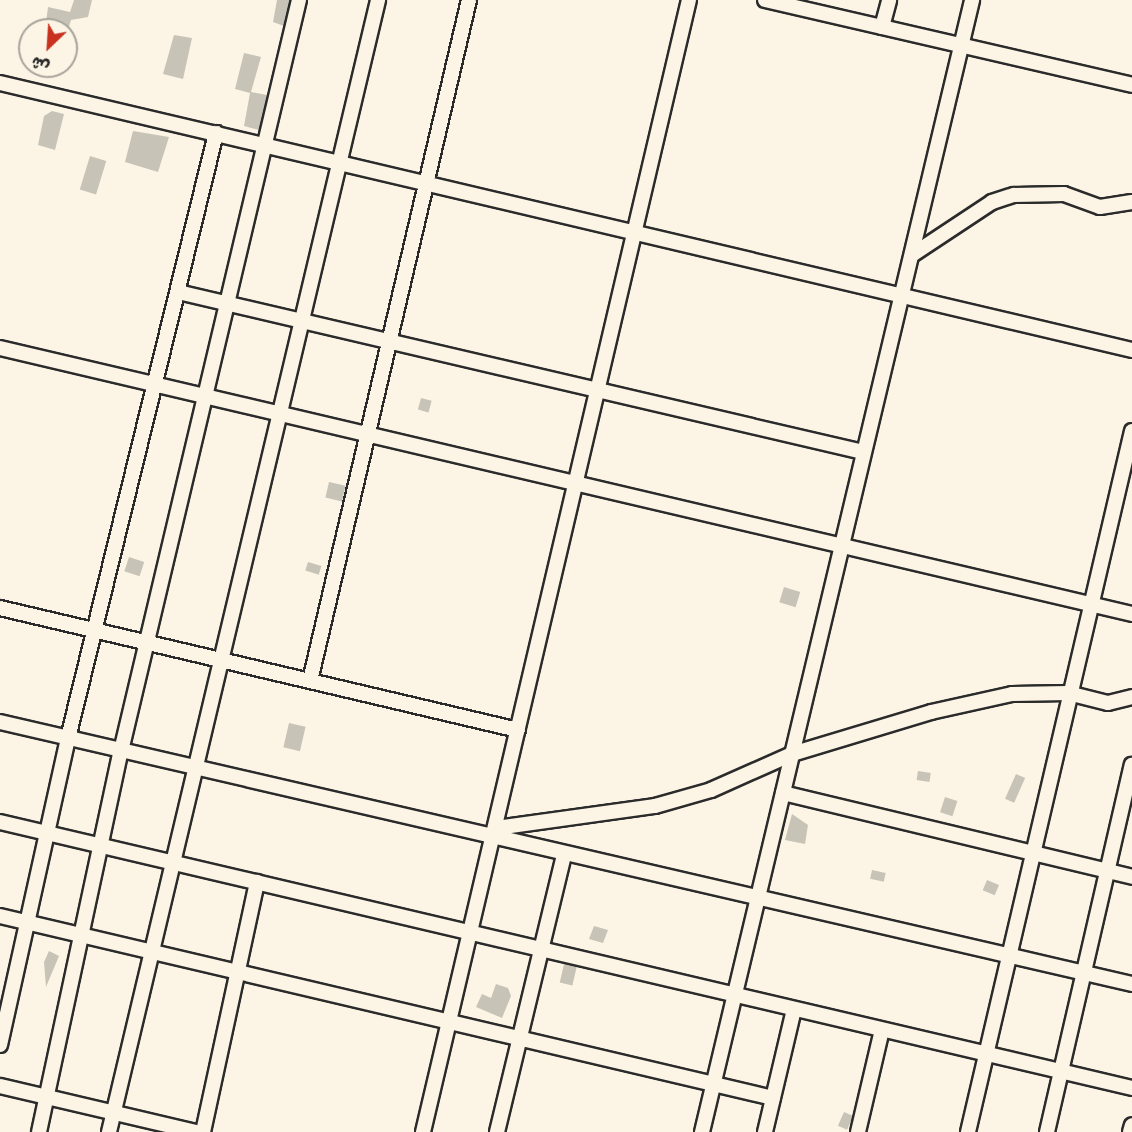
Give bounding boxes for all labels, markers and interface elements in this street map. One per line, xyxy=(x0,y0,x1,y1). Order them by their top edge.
north arrow xyxy=(18,18,78,78)
text: ش xyxy=(28,49,54,77)

